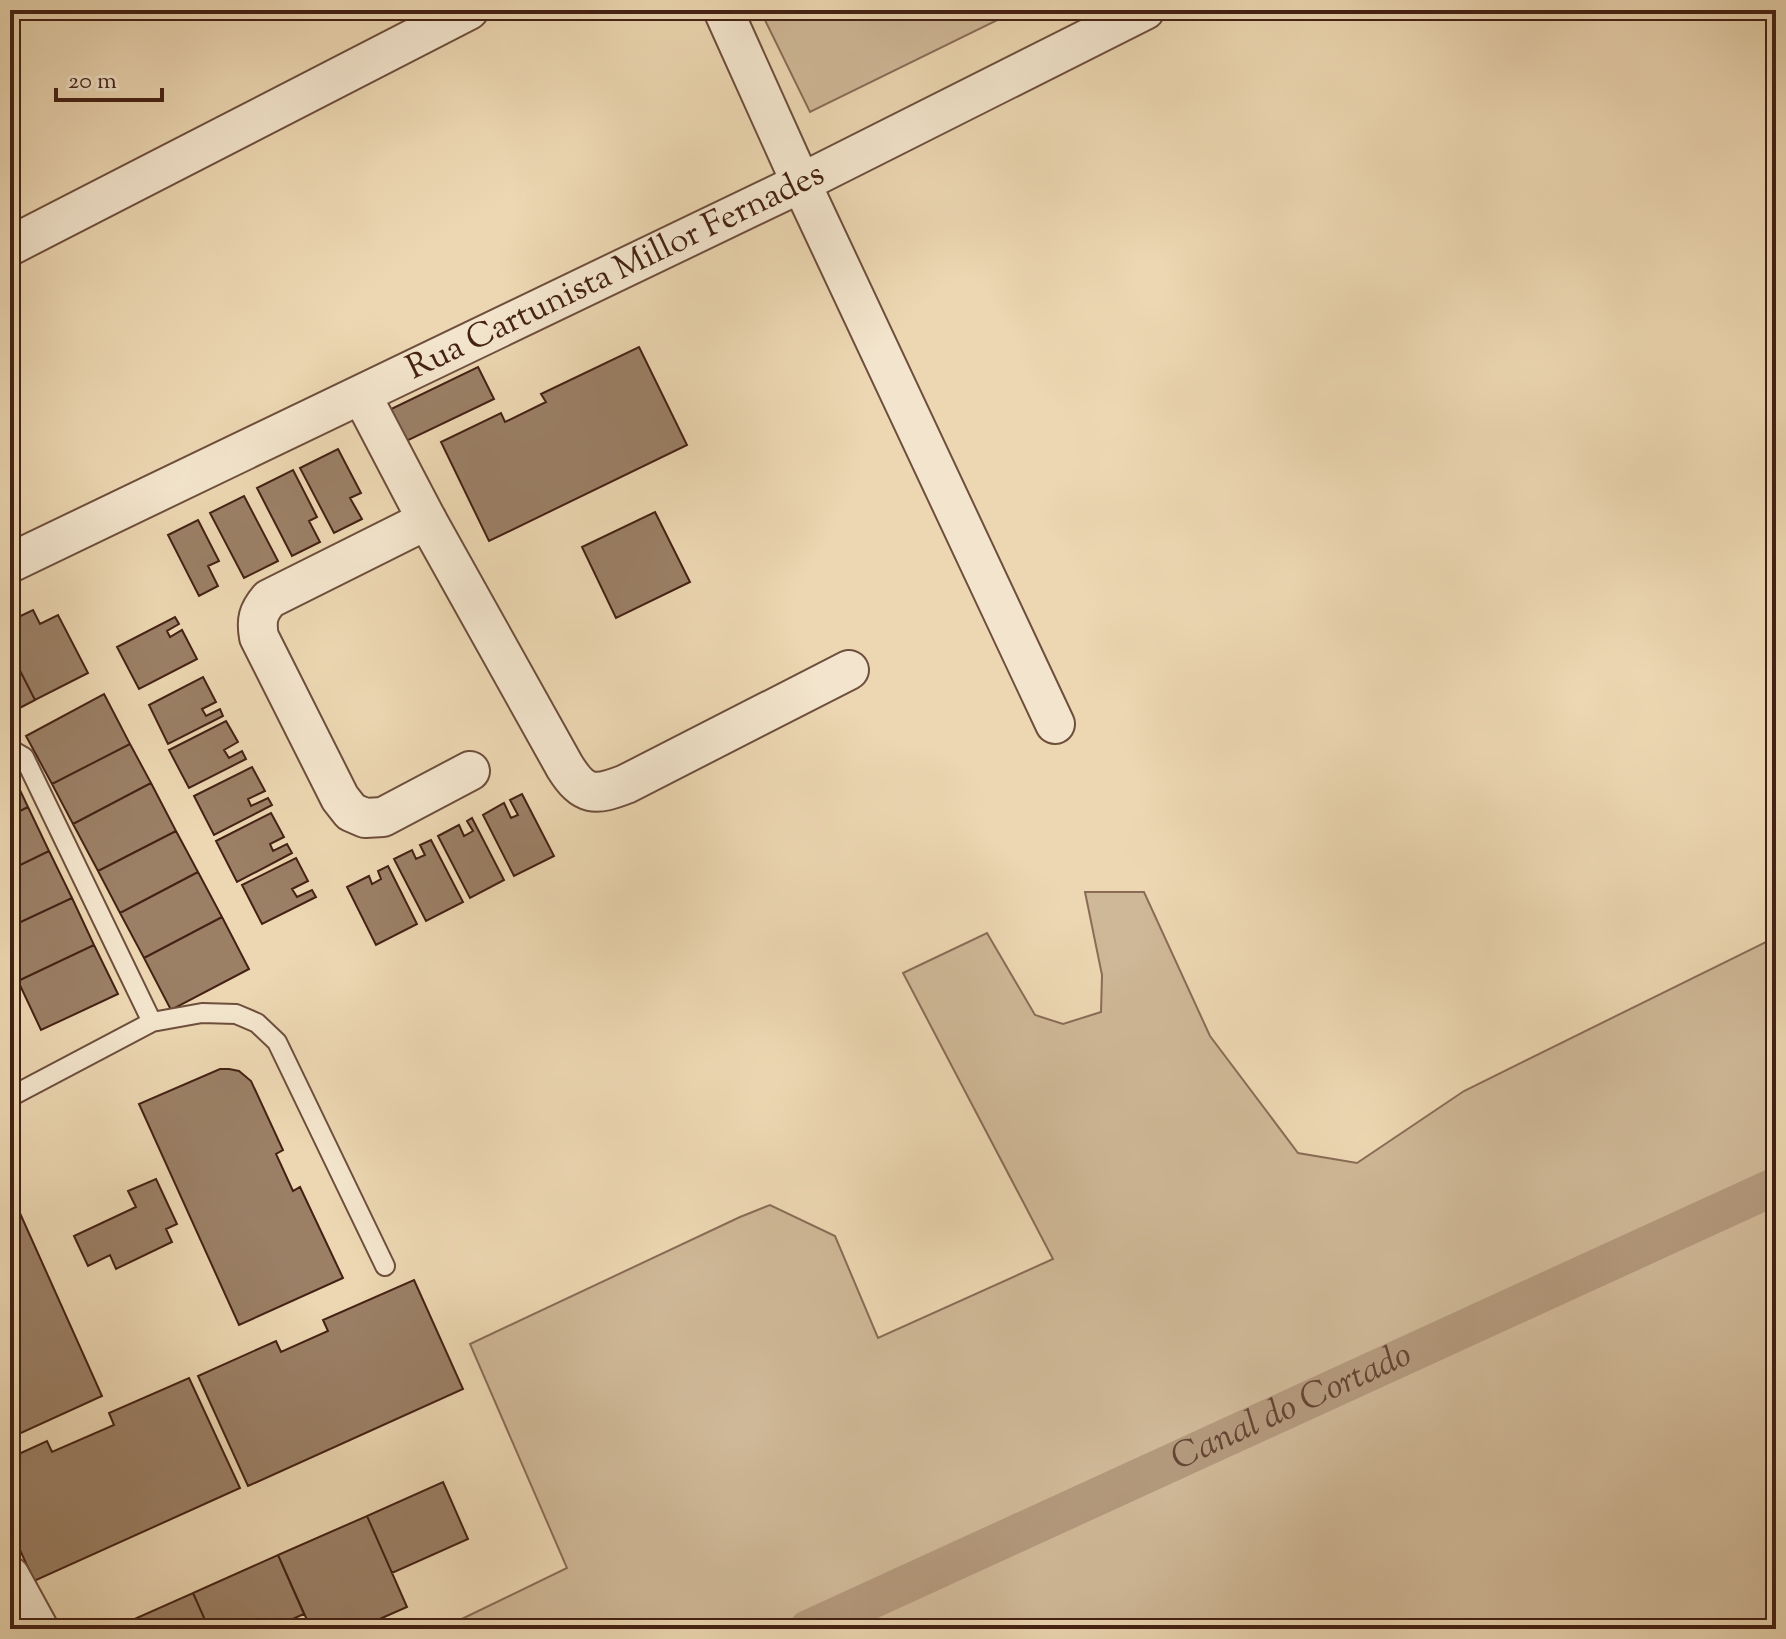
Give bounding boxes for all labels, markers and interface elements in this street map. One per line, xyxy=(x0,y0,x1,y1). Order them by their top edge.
scale bar xyxy=(56,52,162,102)
text: 20 m xyxy=(68,65,117,99)
street label: Rua Cartunista Millor Fernades xyxy=(399,150,833,393)
water label: Canal do Cortado xyxy=(1163,1330,1421,1485)

